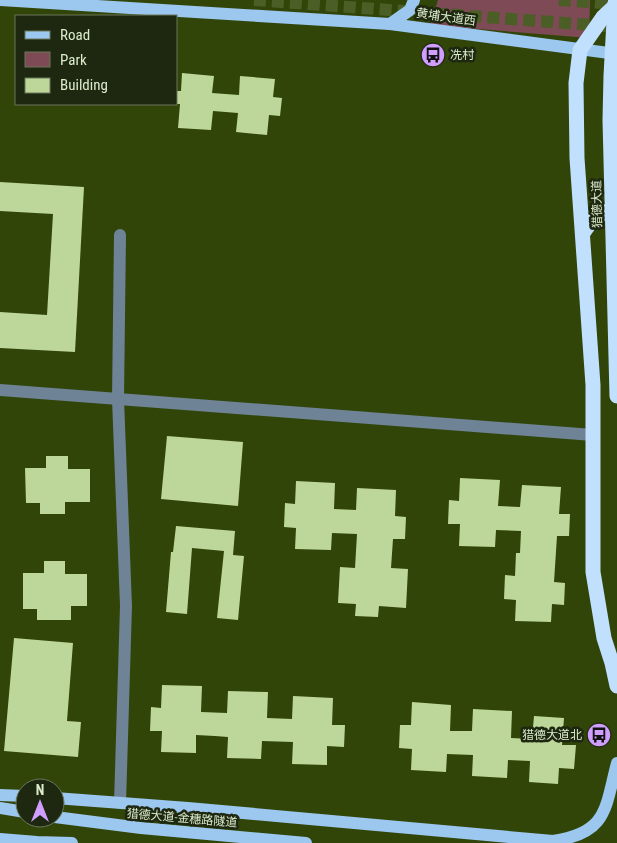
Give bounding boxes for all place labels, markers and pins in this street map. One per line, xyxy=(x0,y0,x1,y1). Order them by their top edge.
bus stop icon: 冼村 xyxy=(420,42,446,68)
place label: 冼村 xyxy=(450,48,475,62)
bus stop icon: 猎德大道北 xyxy=(586,722,612,748)
place label: 猎德大道北 xyxy=(522,728,582,742)

